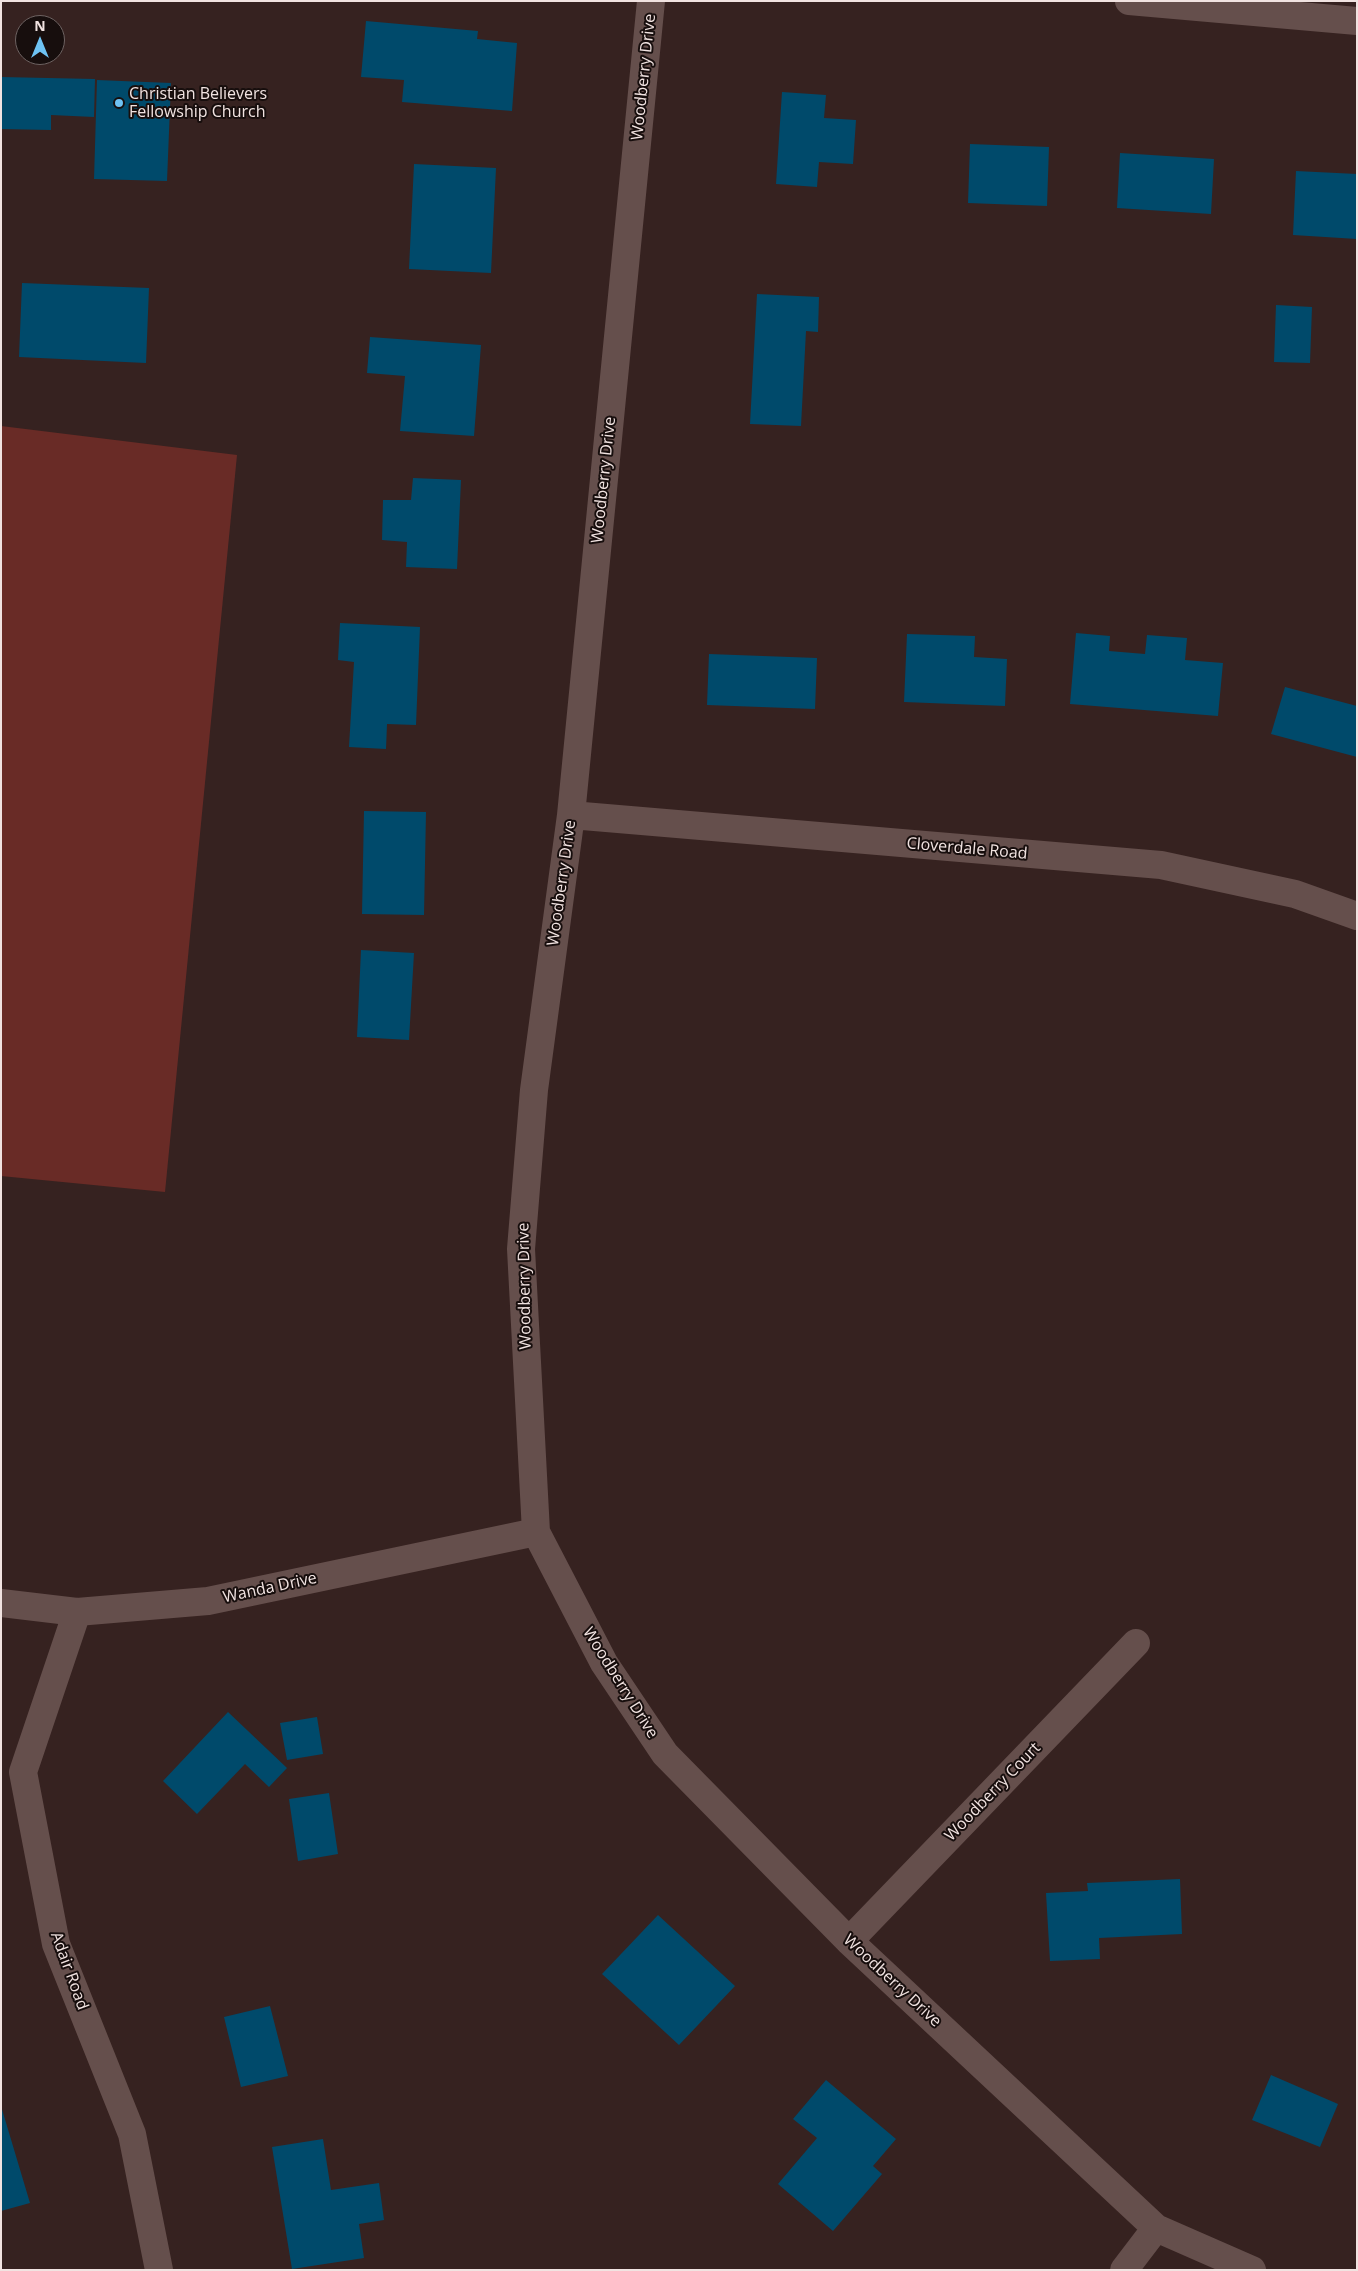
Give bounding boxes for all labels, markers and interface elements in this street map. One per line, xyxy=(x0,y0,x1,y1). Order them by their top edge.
street label: Woodberry Drive xyxy=(628,13,660,141)
north arrow xyxy=(15,15,65,65)
text: N xyxy=(34,16,46,35)
place label: Christian Believers Fellowship Church xyxy=(129,84,267,122)
marker: Christian Believers Fellowship Church xyxy=(113,97,125,109)
street label: Woodberry Drive xyxy=(588,416,620,544)
street label: Woodberry Drive xyxy=(544,819,580,947)
street label: Cloverdale Road xyxy=(906,834,1028,864)
street label: Woodberry Drive xyxy=(514,1222,536,1350)
street label: Wanda Drive xyxy=(221,1569,319,1607)
street label: Woodberry Drive xyxy=(578,1624,662,1742)
street label: Woodberry Court xyxy=(941,1739,1045,1845)
street label: Adair Road xyxy=(46,1929,92,2013)
street label: Woodberry Drive xyxy=(839,1931,945,2031)

